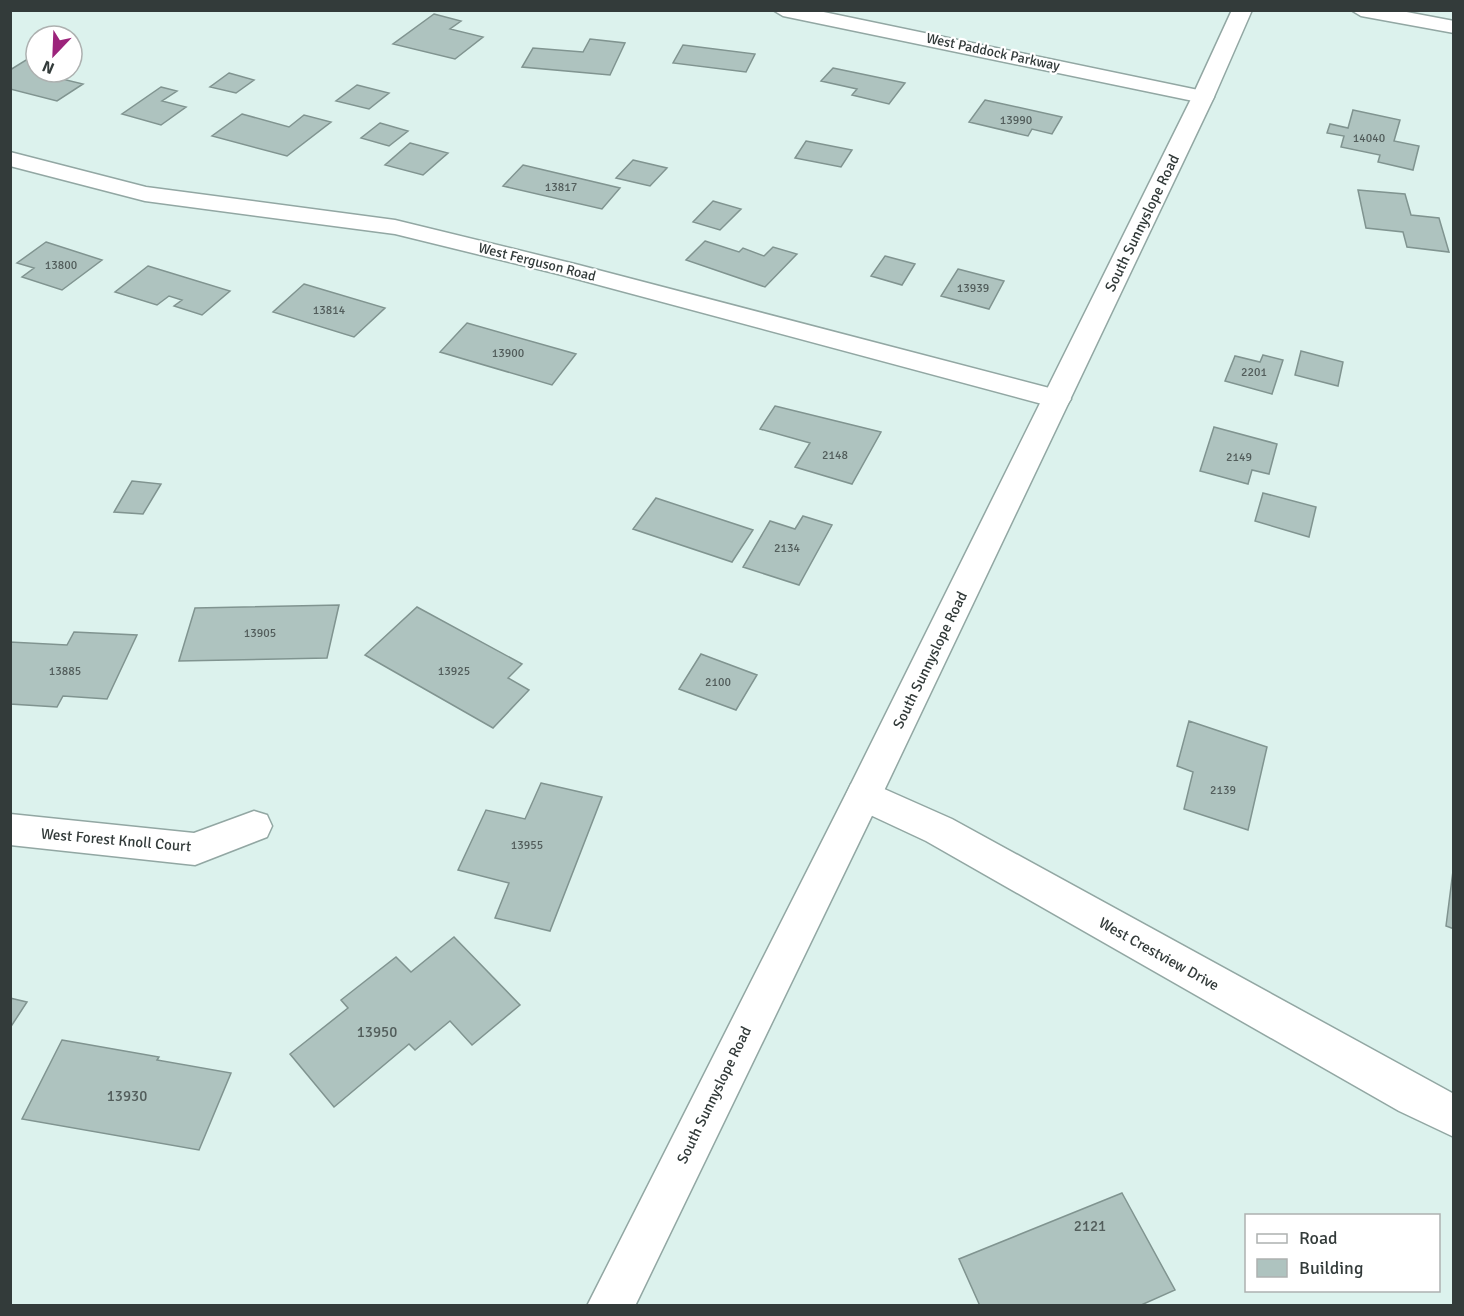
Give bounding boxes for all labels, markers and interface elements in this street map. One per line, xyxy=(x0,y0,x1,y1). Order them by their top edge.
north arrow xyxy=(24,24,84,84)
street label: West Paddock Parkway xyxy=(925,30,1062,75)
text: N xyxy=(39,56,58,78)
house number: 13990 xyxy=(1000,113,1032,128)
house number: 14040 xyxy=(1353,131,1385,146)
street label: South Sunnyslope Road xyxy=(1101,152,1183,294)
house number: 13817 xyxy=(545,180,577,195)
street label: West Ferguson Road xyxy=(476,239,598,285)
house number: 13800 xyxy=(45,258,77,273)
house number: 13939 xyxy=(957,281,989,296)
house number: 13814 xyxy=(313,303,346,318)
house number: 13900 xyxy=(492,346,524,361)
house number: 2201 xyxy=(1241,365,1267,380)
house number: 2148 xyxy=(822,448,848,463)
house number: 2149 xyxy=(1226,450,1252,465)
house number: 2134 xyxy=(774,541,800,556)
street label: South Sunnyslope Road xyxy=(889,589,971,731)
house number: 13905 xyxy=(244,626,276,641)
house number: 13885 xyxy=(49,664,81,679)
house number: 13925 xyxy=(438,664,470,679)
house number: 2100 xyxy=(705,675,731,690)
house number: 2139 xyxy=(1210,783,1236,798)
street label: West Forest Knoll Court xyxy=(40,824,192,856)
house number: 13955 xyxy=(511,838,543,853)
street label: West Crestview Drive xyxy=(1096,914,1222,994)
house number: 13950 xyxy=(357,1023,397,1041)
street label: South Sunnyslope Road xyxy=(673,1024,755,1166)
house number: 13930 xyxy=(107,1087,147,1105)
legend xyxy=(1245,1214,1440,1292)
house number: 2121 xyxy=(1074,1217,1106,1235)
text: Road xyxy=(1299,1227,1338,1249)
text: Building xyxy=(1299,1257,1363,1279)

